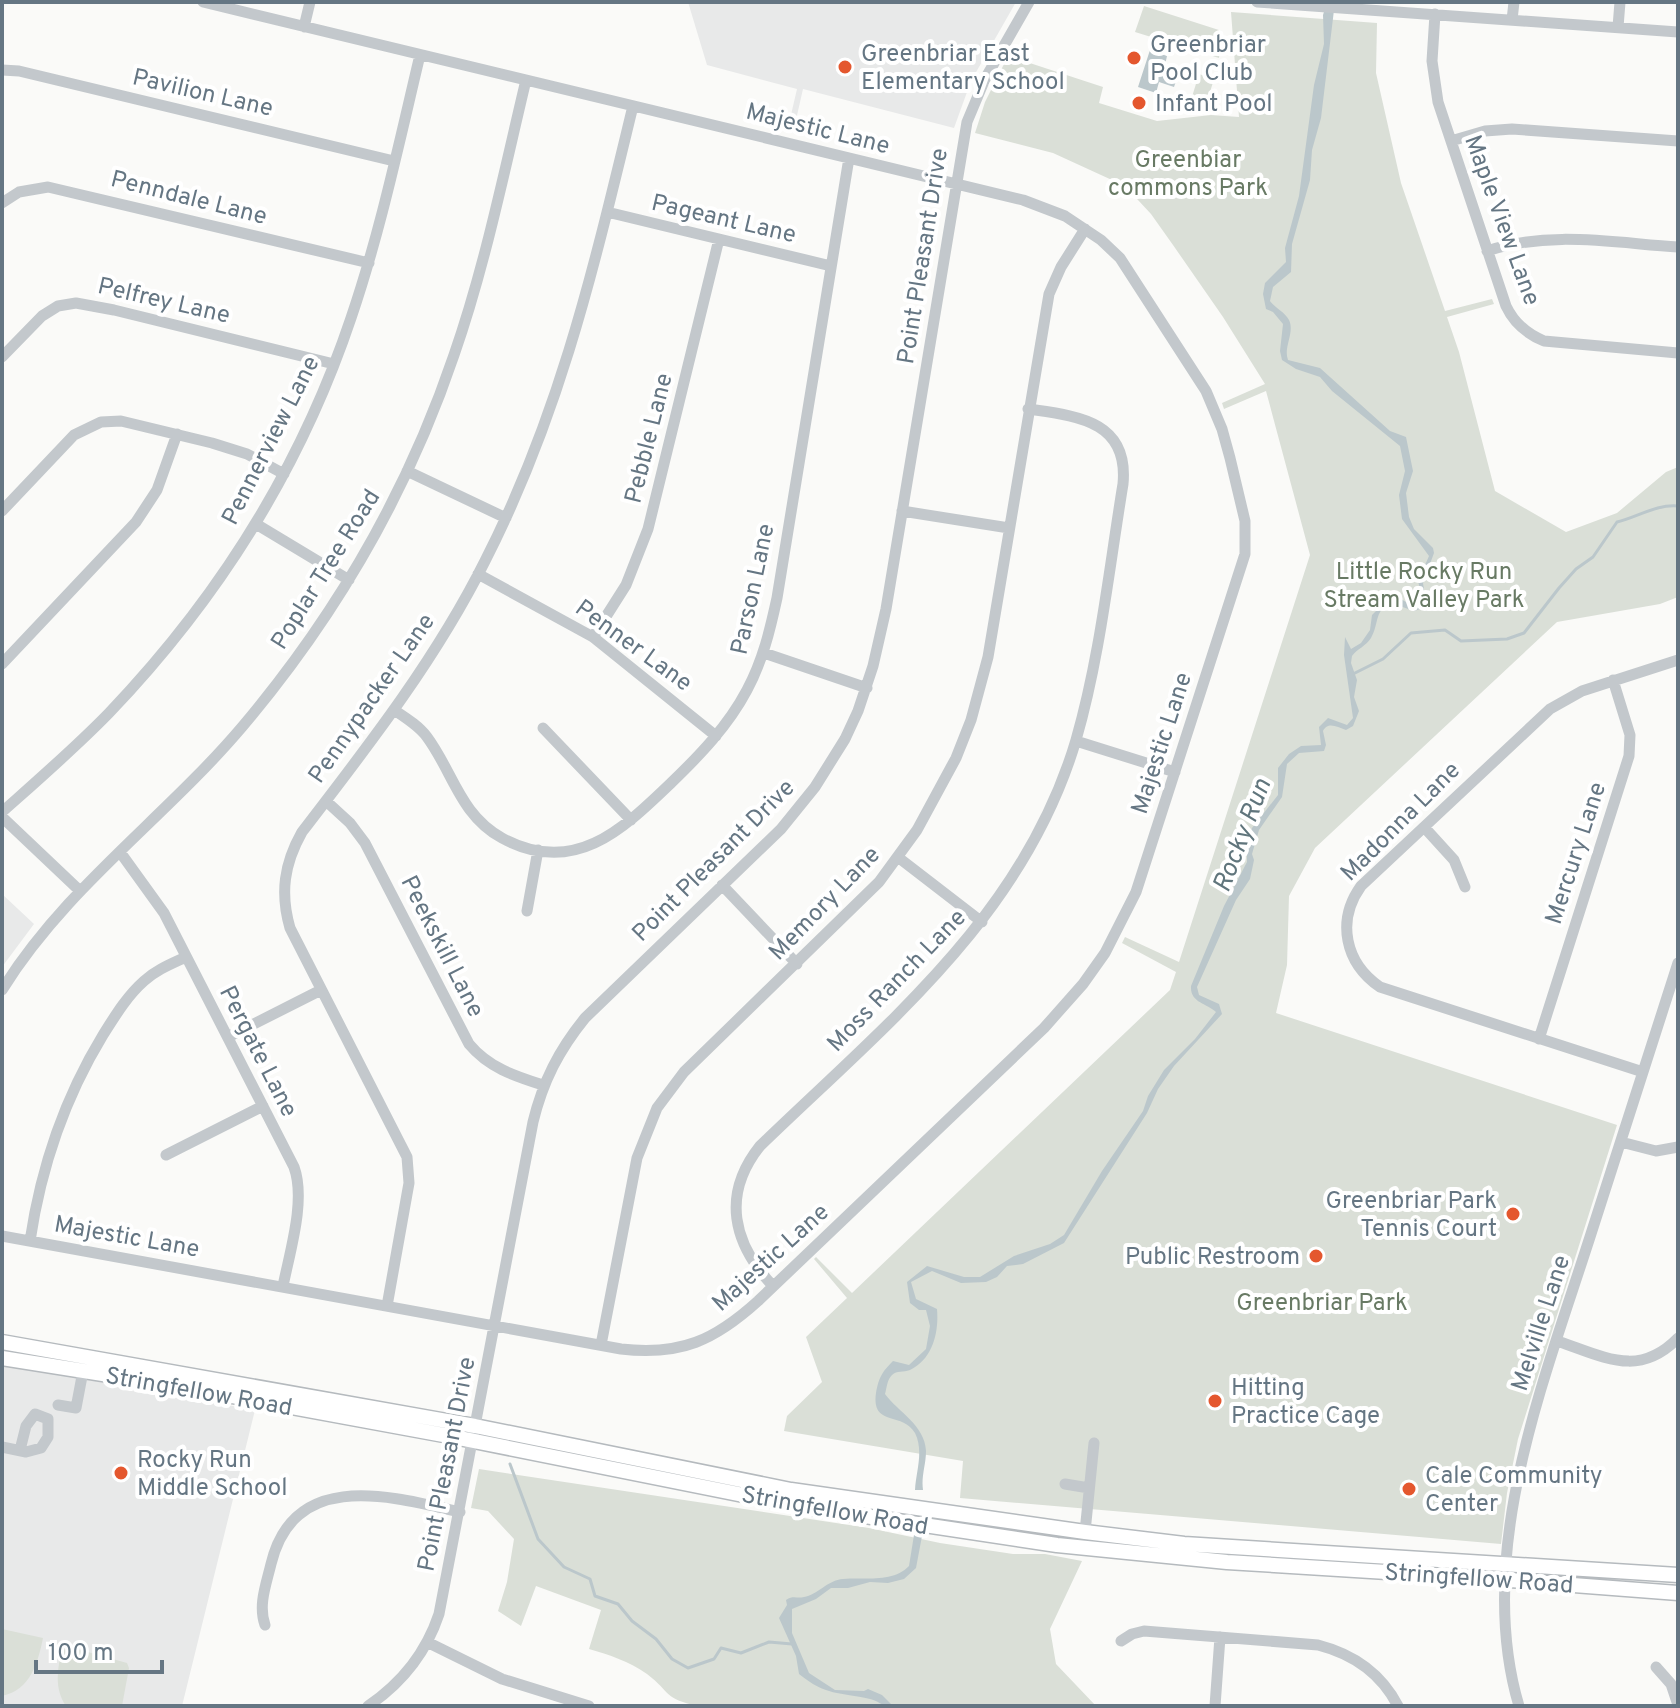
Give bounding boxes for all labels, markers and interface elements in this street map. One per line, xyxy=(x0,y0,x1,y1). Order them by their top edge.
place label: Greenbriar Pool Club xyxy=(1150,31,1266,89)
place label: Greenbriar East Elementary School xyxy=(861,40,1065,98)
marker: Greenbriar Pool Club xyxy=(1125,49,1143,67)
marker: Greenbriar East Elementary School xyxy=(836,58,854,76)
street label: Pavilion Lane xyxy=(129,63,276,125)
place label: Infant Pool xyxy=(1155,90,1273,120)
marker: Infant Pool xyxy=(1130,94,1148,112)
street label: Majestic Lane xyxy=(742,98,893,162)
street label: Maple View Lane xyxy=(1456,131,1546,310)
street label: Point Pleasant Drive xyxy=(892,146,956,366)
park label: Greenbiar commons Park xyxy=(1108,146,1268,204)
street label: Penndale Lane xyxy=(107,165,270,233)
street label: Pageant Lane xyxy=(648,189,799,251)
street label: Pelfrey Lane xyxy=(94,272,233,332)
street label: Pennerview Lane xyxy=(216,351,327,530)
street label: Pebble Lane xyxy=(619,370,681,507)
street label: Poplar Tree Road xyxy=(265,484,388,656)
street label: Parson Lane xyxy=(725,521,782,658)
park label: Little Rocky Run Stream Valley Park xyxy=(1323,558,1525,616)
street label: Penner Lane xyxy=(568,594,697,699)
street label: Pennypacker Lane xyxy=(303,608,442,790)
street label: Majestic Lane xyxy=(1126,669,1200,818)
street label: Madonna Lane xyxy=(1335,756,1468,889)
street label: Point Pleasant Drive xyxy=(627,774,802,949)
water label: Rocky Run xyxy=(1207,774,1280,897)
street label: Mercury Lane xyxy=(1540,779,1614,928)
street label: Memory Lane xyxy=(763,841,887,968)
street label: Peekskill Lane xyxy=(393,871,490,1023)
street label: Moss Ranch Lane xyxy=(822,904,973,1059)
street label: Pergate Lane xyxy=(211,981,303,1123)
place label: Greenbriar Park Tennis Court xyxy=(1326,1187,1497,1245)
street label: Majestic Lane xyxy=(707,1198,836,1319)
marker: Greenbriar Park Tennis Court xyxy=(1504,1205,1522,1223)
street label: Majestic Lane xyxy=(52,1210,202,1266)
place label: Public Restroom xyxy=(1125,1243,1300,1273)
marker: Public Restroom xyxy=(1307,1247,1325,1265)
street label: Melville Lane xyxy=(1506,1252,1578,1395)
park label: Greenbriar Park xyxy=(1236,1289,1408,1319)
street label: Point Pleasant Drive xyxy=(412,1354,483,1574)
street label: Stringfellow Road xyxy=(103,1362,294,1424)
place label: Hitting Practice Cage xyxy=(1231,1374,1380,1432)
marker: Hitting Practice Cage xyxy=(1206,1392,1224,1410)
place label: Rocky Run Middle School xyxy=(137,1446,287,1504)
place label: Cale Community Center xyxy=(1425,1462,1603,1520)
marker: Rocky Run Middle School xyxy=(112,1464,130,1482)
marker: Cale Community Center xyxy=(1400,1480,1418,1498)
street label: Stringfellow Road xyxy=(739,1481,930,1543)
street label: Stringfellow Road xyxy=(1383,1558,1574,1602)
scale bar xyxy=(36,1624,162,1674)
text: 100 m xyxy=(48,1639,114,1669)

